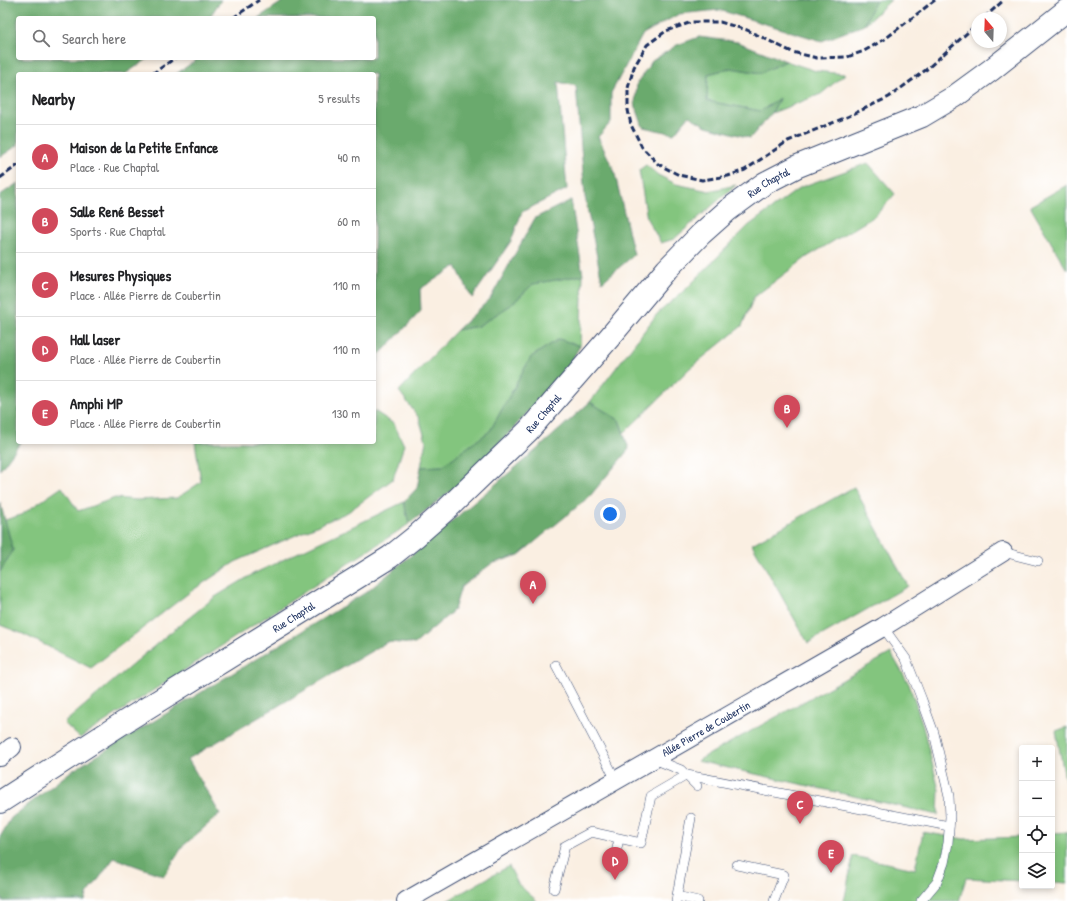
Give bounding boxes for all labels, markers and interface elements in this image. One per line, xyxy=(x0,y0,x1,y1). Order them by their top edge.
north arrow xyxy=(971,12,1007,48)
search box xyxy=(16,16,376,60)
icon: search xyxy=(30,27,52,49)
text: Search here xyxy=(62,28,126,49)
text: Nearby xyxy=(32,87,75,110)
text: 5 results xyxy=(318,89,360,107)
text: Maison de la Petite Enfance xyxy=(70,137,218,158)
text: A xyxy=(42,148,48,166)
text: 40 m xyxy=(337,148,360,166)
text: Place · Rue Chaptal xyxy=(70,158,159,176)
street label: Rue Chaptal xyxy=(744,164,792,201)
text: Salle René Besset xyxy=(70,201,164,222)
text: B xyxy=(42,212,48,230)
text: 60 m xyxy=(337,212,360,230)
text: Sports · Rue Chaptal xyxy=(70,222,165,240)
text: Mesures Physiques xyxy=(70,265,171,286)
text: C xyxy=(41,276,49,294)
text: 110 m xyxy=(333,276,360,294)
text: Place · Allée Pierre de Coubertin xyxy=(70,286,221,304)
text: Hall laser xyxy=(70,329,120,350)
text: D xyxy=(42,340,48,358)
text: 110 m xyxy=(333,340,360,358)
text: Place · Allée Pierre de Coubertin xyxy=(70,350,221,368)
street label: Rue Chaptal xyxy=(523,391,564,436)
text: Amphi MP xyxy=(70,393,123,414)
pin: B xyxy=(774,395,800,428)
text: E xyxy=(42,404,48,422)
text: 130 m xyxy=(332,404,360,422)
text: Place · Allée Pierre de Coubertin xyxy=(70,414,221,432)
your location xyxy=(600,504,620,524)
pin: A xyxy=(520,571,546,604)
street label: Rue Chaptal xyxy=(270,599,317,635)
street label: Allée Pierre de Coubertin xyxy=(659,698,753,760)
map controls xyxy=(1019,745,1055,889)
button: + xyxy=(1019,745,1055,781)
button: − xyxy=(1019,781,1055,817)
pin: C xyxy=(787,791,813,824)
button: locate xyxy=(1019,817,1055,853)
pin: E xyxy=(818,840,844,873)
pin: D xyxy=(602,847,628,880)
button: layers xyxy=(1019,853,1055,889)

